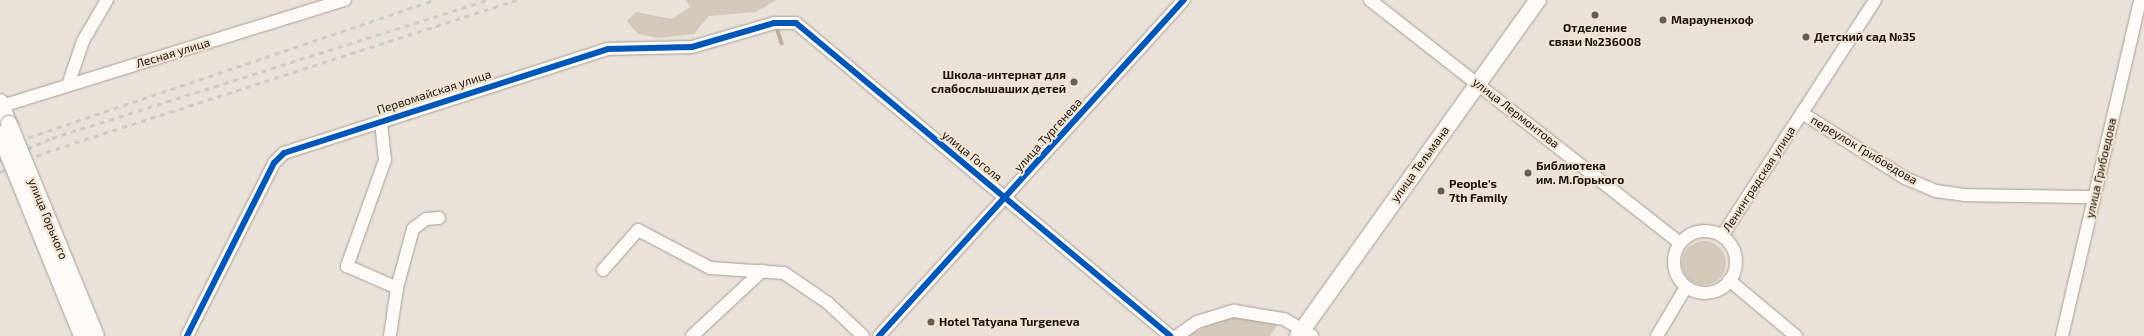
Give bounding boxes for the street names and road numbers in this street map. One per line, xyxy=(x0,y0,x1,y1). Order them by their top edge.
street label: Лесная улица xyxy=(134,35,212,71)
street label: Первомайская улица xyxy=(375,67,493,117)
street label: улица Лермонтова xyxy=(1470,75,1562,151)
street label: улица Тургенева xyxy=(1011,95,1085,175)
street label: переулок Грибоедова xyxy=(1808,112,1920,188)
street label: улица Грибоедова xyxy=(2082,116,2120,220)
street label: улица Тельмана xyxy=(1388,123,1452,205)
street label: Ленинградская улица xyxy=(1719,123,1799,235)
street label: улица Гоголя xyxy=(939,127,1005,185)
street label: улица Горького xyxy=(25,176,71,262)

